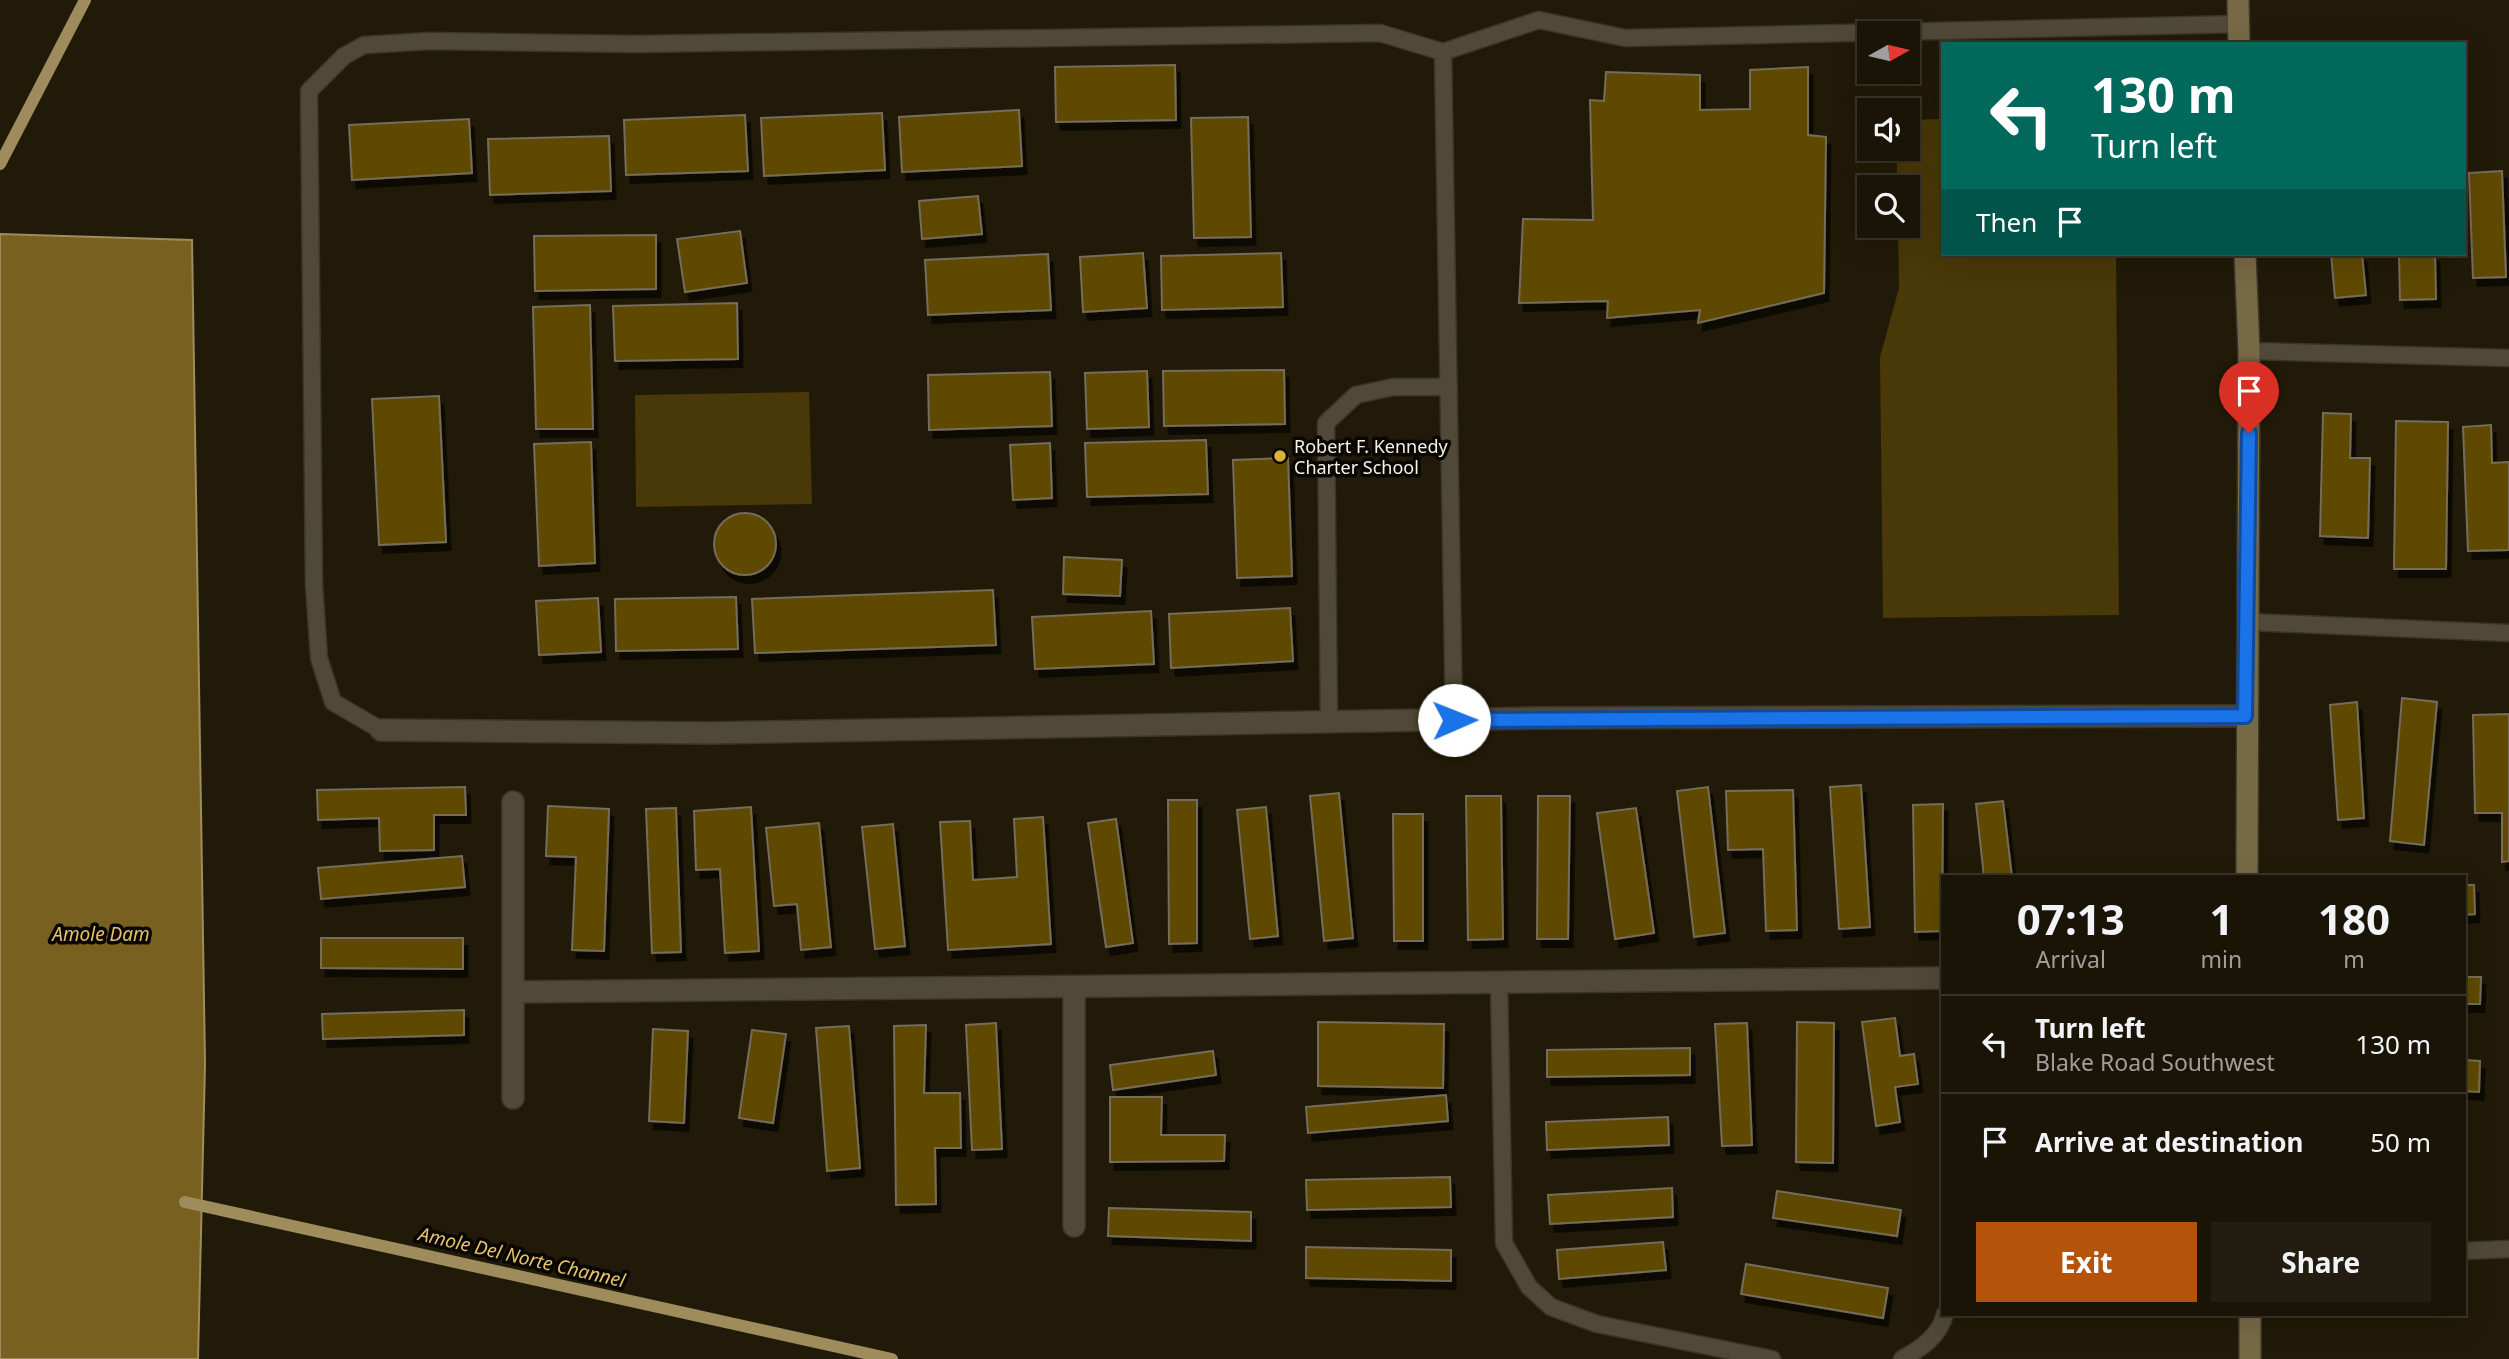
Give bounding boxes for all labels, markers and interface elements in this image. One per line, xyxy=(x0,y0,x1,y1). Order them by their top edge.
north arrow xyxy=(1857,21,1920,84)
map controls xyxy=(1857,21,1920,238)
text: 130 m xyxy=(2091,61,2236,127)
icon: left xyxy=(1976,70,2067,161)
button: sound xyxy=(1857,98,1920,161)
text: Turn left xyxy=(2091,124,2217,167)
button: search xyxy=(1857,175,1920,238)
icon: arrive xyxy=(2051,203,2089,241)
text: Then xyxy=(1976,204,2037,240)
pin xyxy=(2219,361,2279,433)
icon: arrive xyxy=(2230,372,2268,410)
place label: Robert F. Kennedy Charter School xyxy=(1294,434,1448,479)
marker: Robert F. Kennedy Charter School xyxy=(1272,448,1288,464)
position arrow xyxy=(1417,683,1491,757)
text: 07:13 xyxy=(2017,890,2125,947)
text: 1 xyxy=(2209,890,2233,947)
text: 180 xyxy=(2318,890,2390,947)
water label: Amole Dam xyxy=(50,921,150,947)
text: Arrival xyxy=(2036,943,2106,975)
text: min xyxy=(2201,943,2242,975)
text: m xyxy=(2343,943,2365,975)
text: Turn left xyxy=(2035,1010,2146,1046)
icon: left xyxy=(1976,1025,2014,1063)
text: 130 m xyxy=(2355,1026,2431,1062)
text: Blake Road Southwest xyxy=(2035,1046,2275,1078)
icon: arrive xyxy=(1976,1123,2014,1161)
text: Arrive at destination xyxy=(2035,1124,2304,1160)
text: 50 m xyxy=(2370,1124,2431,1160)
water label: Amole Del Norte Channel xyxy=(414,1220,629,1294)
button: Exit xyxy=(1976,1222,2197,1302)
button: Share xyxy=(2211,1222,2431,1302)

